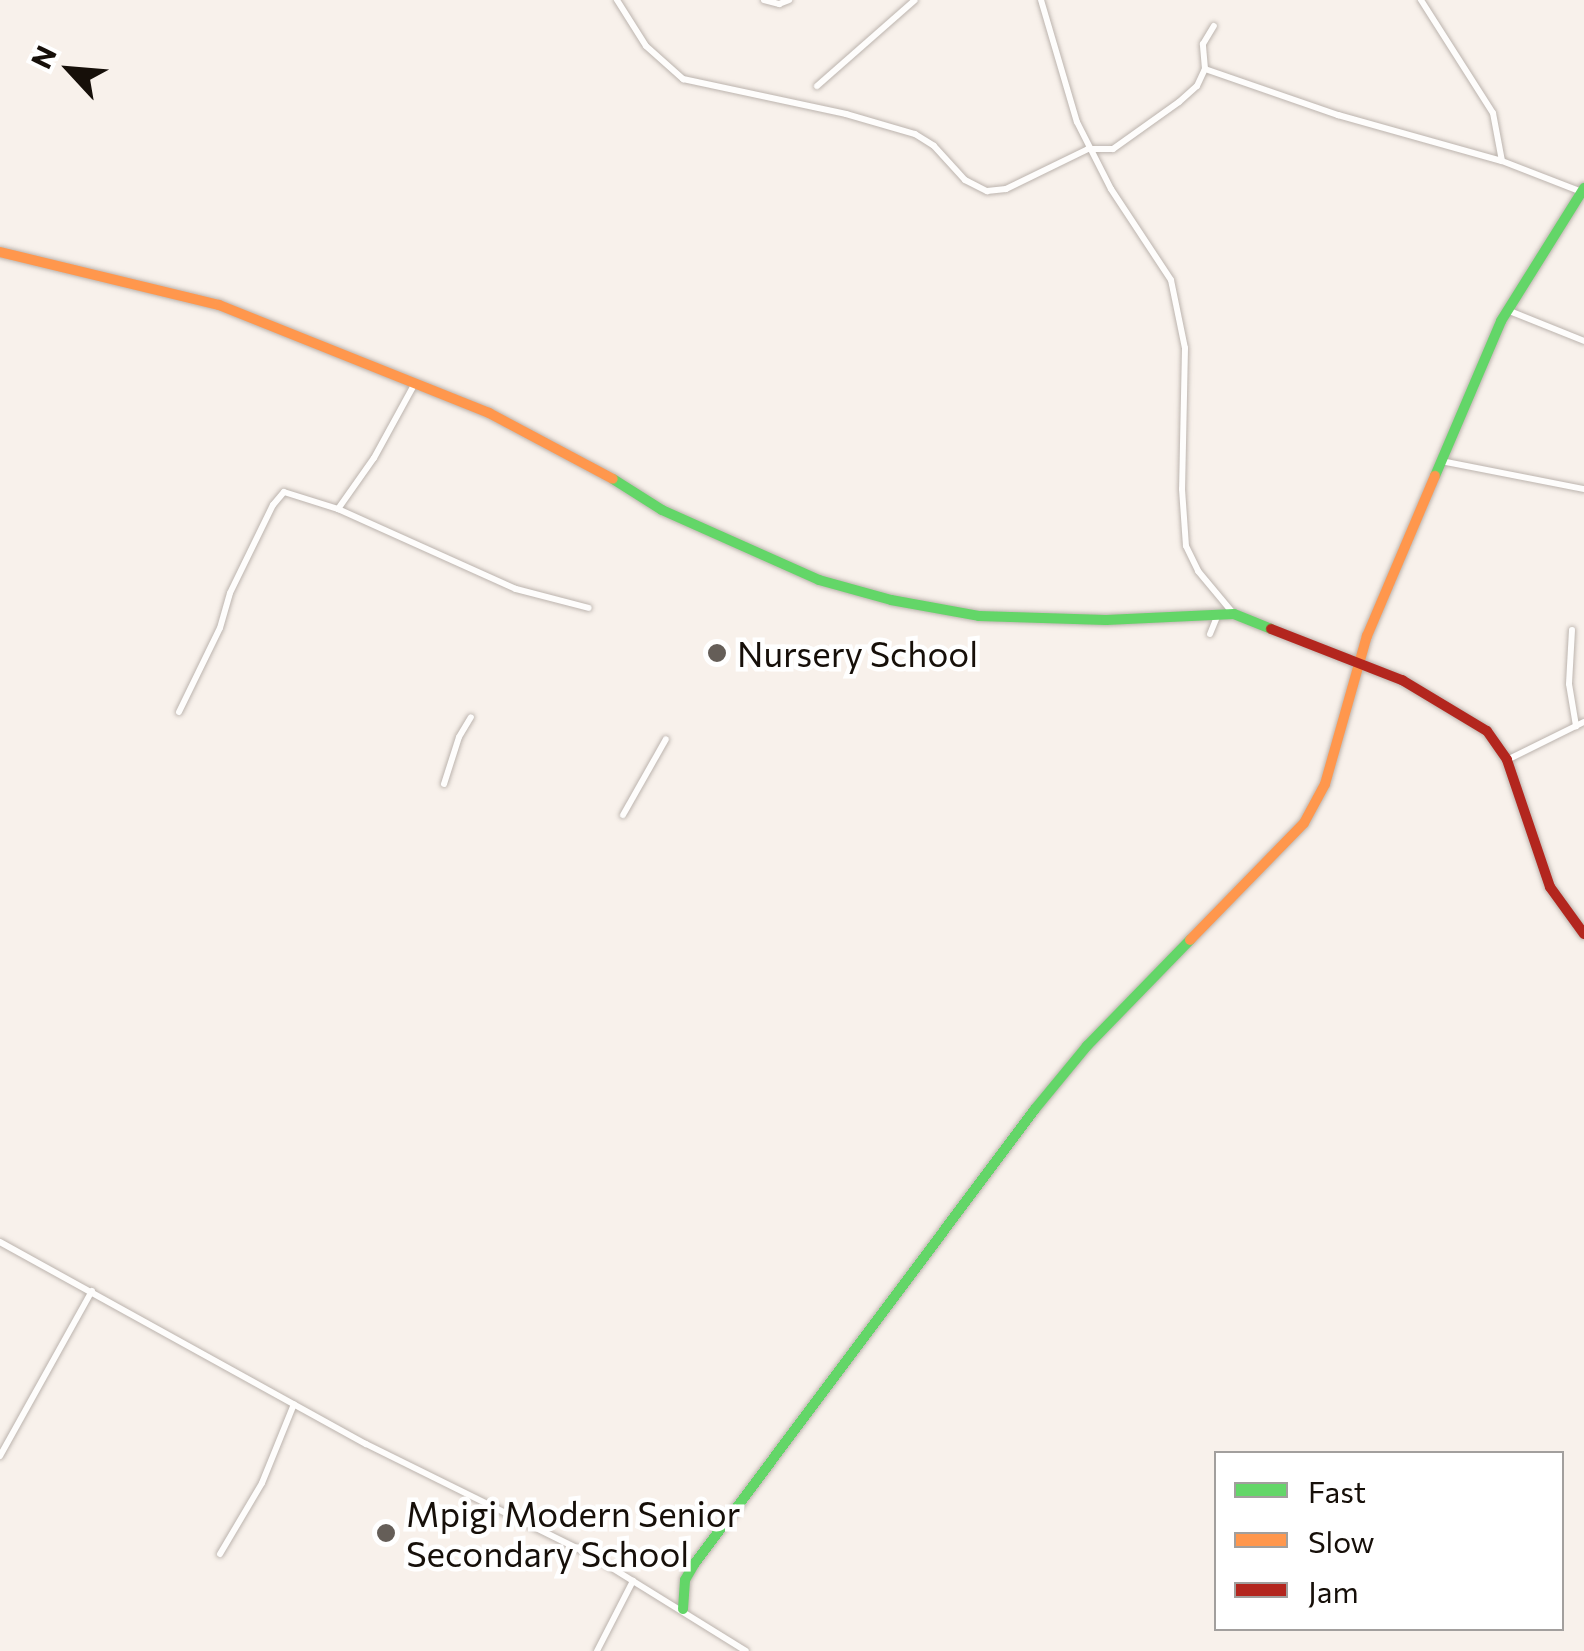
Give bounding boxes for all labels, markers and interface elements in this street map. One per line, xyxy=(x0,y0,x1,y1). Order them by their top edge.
north arrow xyxy=(20,20,120,120)
text: N xyxy=(23,40,63,74)
place label: Nursery School xyxy=(737,632,978,674)
marker: Nursery School xyxy=(706,642,728,664)
legend xyxy=(1214,1451,1564,1631)
text: Fast xyxy=(1308,1472,1366,1509)
place label: Mpigi Modern Senior Secondary School xyxy=(406,1492,741,1574)
marker: Mpigi Modern Senior Secondary School xyxy=(375,1522,397,1544)
text: Slow xyxy=(1308,1522,1375,1559)
text: Jam xyxy=(1308,1572,1359,1609)

